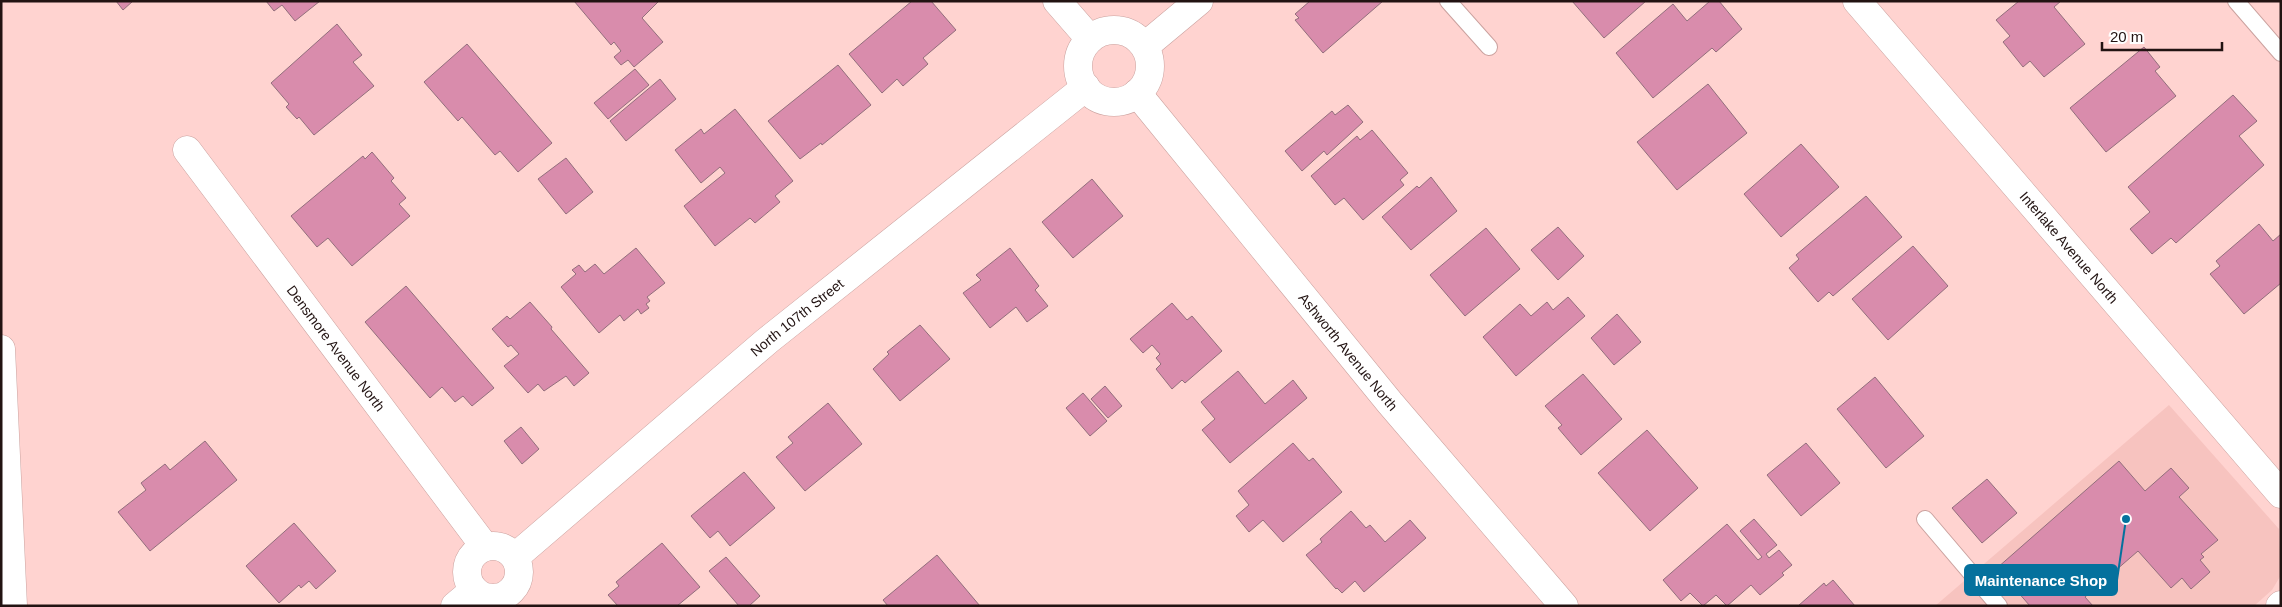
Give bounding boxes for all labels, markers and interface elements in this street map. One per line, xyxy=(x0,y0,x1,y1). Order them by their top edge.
scale bar xyxy=(2102,20,2222,52)
text: 20 m xyxy=(2110,28,2143,45)
street label: Interlake Avenue North xyxy=(2016,188,2121,307)
street label: North 107th Street xyxy=(747,275,847,360)
street label: Densmore Avenue North xyxy=(283,282,388,414)
street label: Ashworth Avenue North xyxy=(1296,290,1401,414)
callout: Maintenance Shop xyxy=(1965,565,2117,595)
text: Maintenance Shop xyxy=(1975,572,2107,589)

